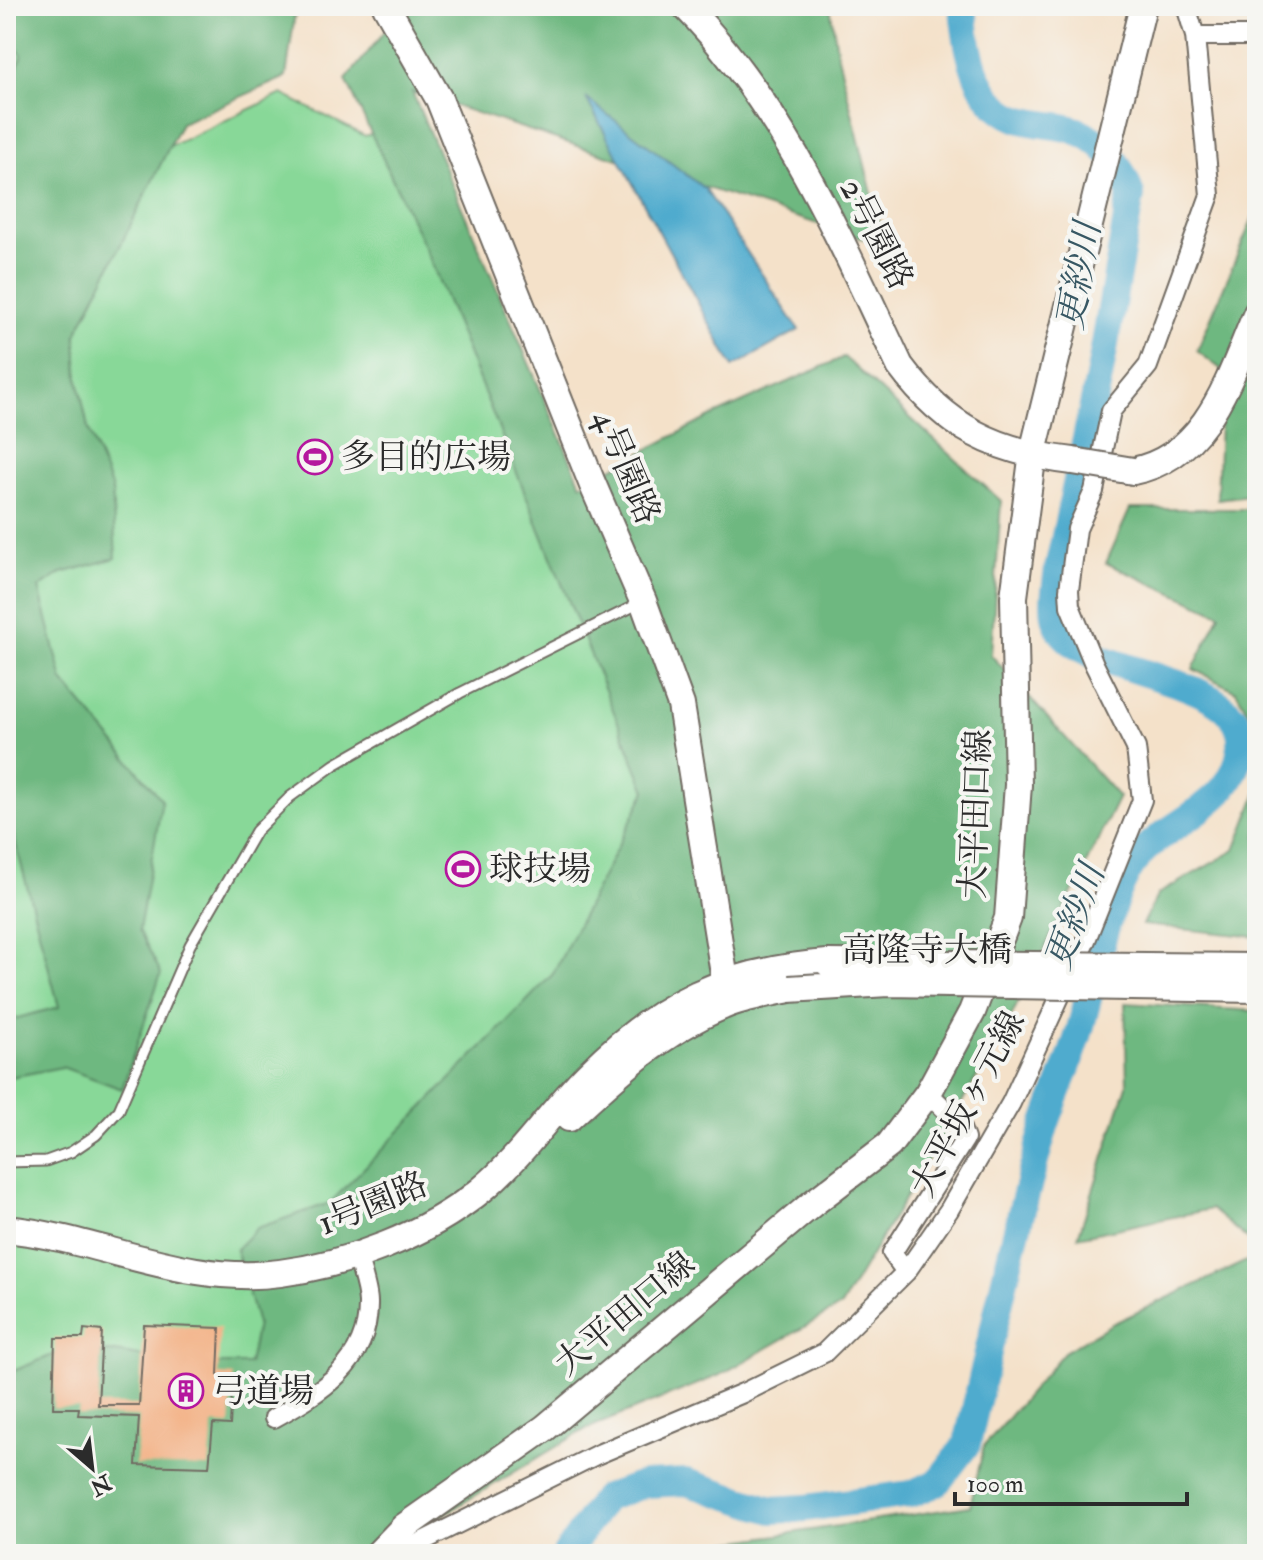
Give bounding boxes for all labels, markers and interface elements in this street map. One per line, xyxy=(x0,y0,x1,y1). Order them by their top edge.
street label: 2号園路 xyxy=(830,171,922,297)
water label: 更紗川 xyxy=(1047,215,1111,333)
street label: 4号園路 xyxy=(583,403,669,531)
place label: 多目的広場 xyxy=(341,436,511,479)
sports icon: 多目的広場 xyxy=(296,438,334,476)
street label: 大平田口線 xyxy=(952,728,1000,900)
place label: 球技場 xyxy=(489,848,591,891)
sports icon: 球技場 xyxy=(444,850,482,888)
water label: 更紗川 xyxy=(1035,855,1116,975)
street label: 高隆寺大橋 xyxy=(842,929,1012,972)
street label: 大平坂ヶ元線 xyxy=(901,1004,1035,1204)
street label: 1号園路 xyxy=(312,1163,434,1245)
street label: 大平田口線 xyxy=(546,1243,704,1385)
place label: 弓道場 xyxy=(212,1370,314,1413)
building icon: 弓道場 xyxy=(167,1372,205,1410)
north arrow xyxy=(52,1428,132,1508)
scale bar xyxy=(955,1456,1187,1506)
text: N xyxy=(85,1467,117,1502)
text: 100 m xyxy=(967,1469,1024,1500)

